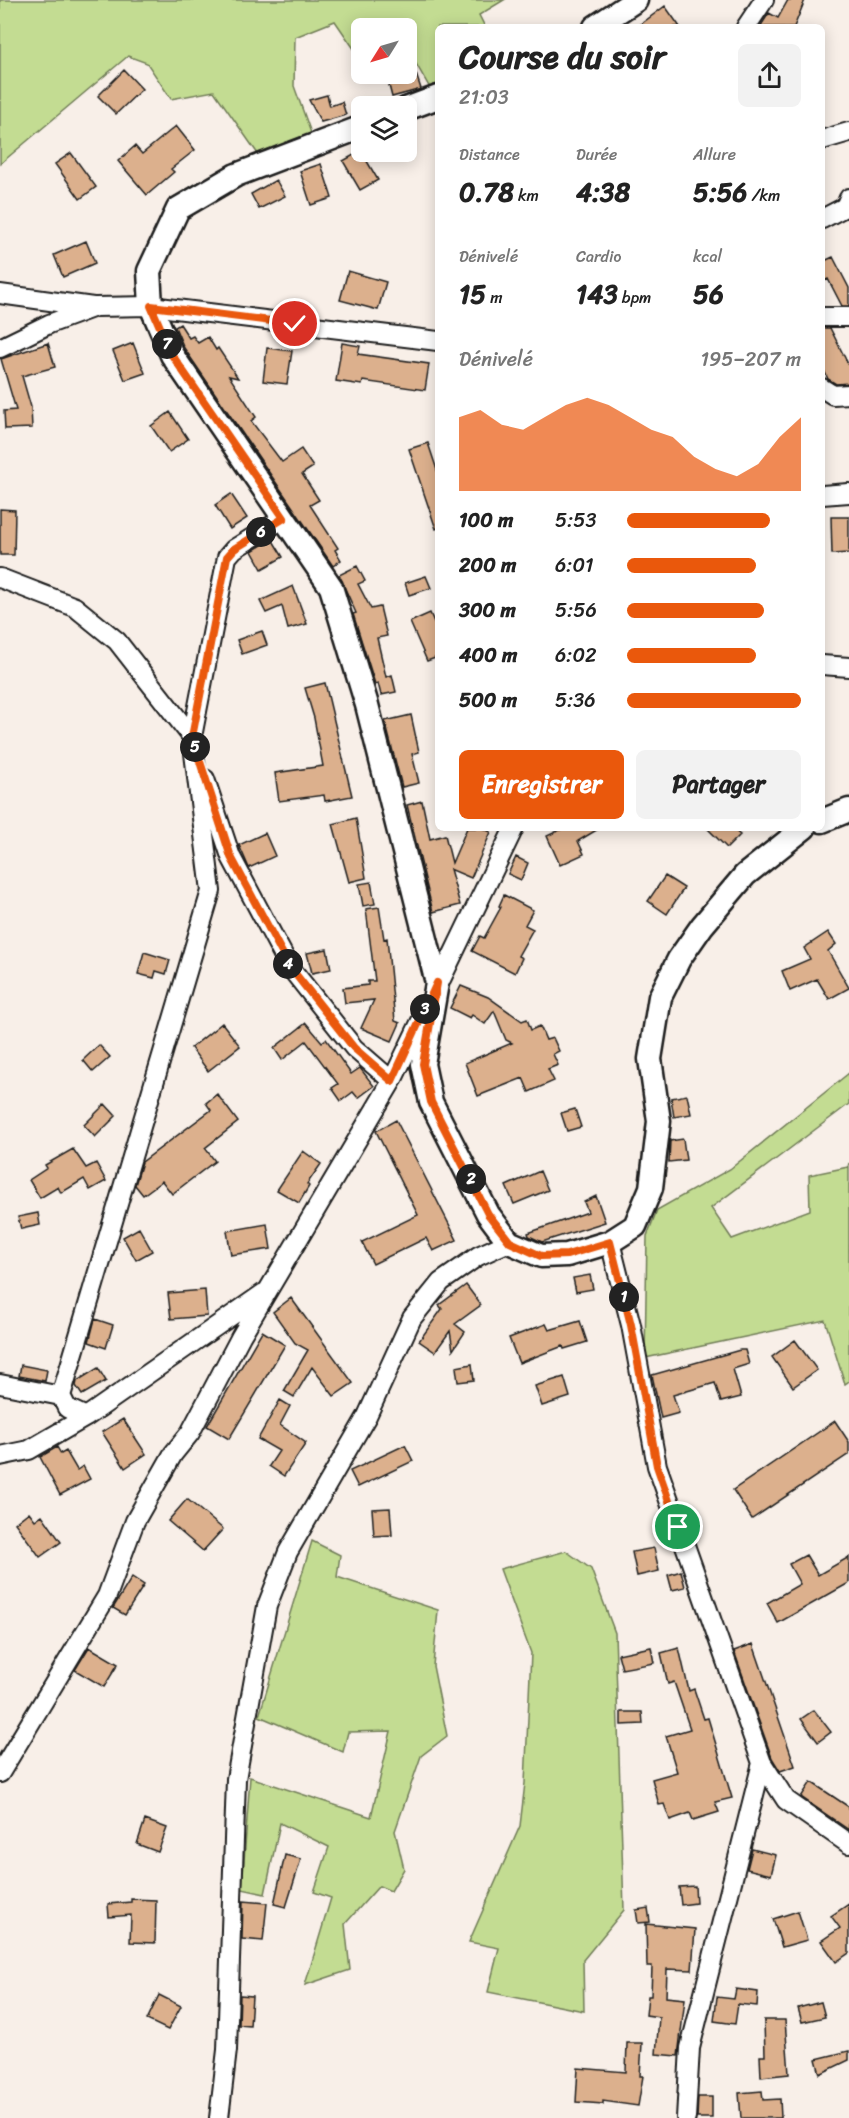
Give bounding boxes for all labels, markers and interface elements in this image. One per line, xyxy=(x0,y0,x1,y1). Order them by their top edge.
north arrow xyxy=(351,18,417,84)
map controls xyxy=(351,18,417,162)
text: Course du soir xyxy=(459,28,665,86)
button: share xyxy=(738,44,801,107)
text: 21:03 xyxy=(459,80,509,115)
button: layers xyxy=(351,96,417,162)
text: Distance xyxy=(459,140,520,169)
text: Durée xyxy=(576,140,617,169)
text: Allure xyxy=(693,140,736,169)
text: 0.78 xyxy=(459,169,514,215)
text: 4:38 xyxy=(576,169,630,215)
text: 5:56 xyxy=(693,169,747,215)
text: km xyxy=(514,181,539,210)
text: /km xyxy=(747,181,780,210)
text: Dénivelé xyxy=(459,242,518,271)
text: Cardio xyxy=(576,242,621,271)
text: kcal xyxy=(693,242,722,271)
text: 15 xyxy=(459,271,486,317)
text: 143 xyxy=(576,271,618,317)
text: 56 xyxy=(693,271,724,317)
text: m xyxy=(486,283,503,312)
text: bpm xyxy=(618,283,651,312)
pin xyxy=(269,298,320,349)
icon: check xyxy=(278,307,311,340)
pin: 7 xyxy=(152,329,182,359)
text: 7 xyxy=(162,329,172,358)
text: Dénivelé xyxy=(459,342,533,377)
text: 195–207 m xyxy=(700,342,801,377)
text: 100 m xyxy=(459,503,513,538)
text: 5:53 xyxy=(555,503,596,538)
pin: 6 xyxy=(246,517,276,547)
text: 6 xyxy=(256,517,266,546)
text: 200 m xyxy=(459,548,516,583)
text: 6:01 xyxy=(555,548,594,583)
text: 300 m xyxy=(459,593,516,628)
text: 5:56 xyxy=(555,593,597,628)
text: 400 m xyxy=(459,638,517,673)
text: 6:02 xyxy=(555,638,597,673)
text: 500 m xyxy=(459,683,517,718)
text: 5:36 xyxy=(555,683,596,718)
pin: 5 xyxy=(180,732,210,762)
text: 5 xyxy=(190,732,200,761)
button: Enregistrer xyxy=(459,750,624,819)
button: Partager xyxy=(636,750,801,819)
pin: 4 xyxy=(273,949,303,979)
text: 4 xyxy=(283,949,293,978)
pin: 3 xyxy=(410,994,440,1024)
text: 3 xyxy=(421,994,429,1023)
pin: 2 xyxy=(456,1164,486,1194)
text: 2 xyxy=(466,1164,476,1193)
pin: 1 xyxy=(609,1282,639,1312)
text: 1 xyxy=(621,1282,627,1311)
pin xyxy=(652,1501,703,1552)
icon: arrive xyxy=(661,1510,694,1543)

